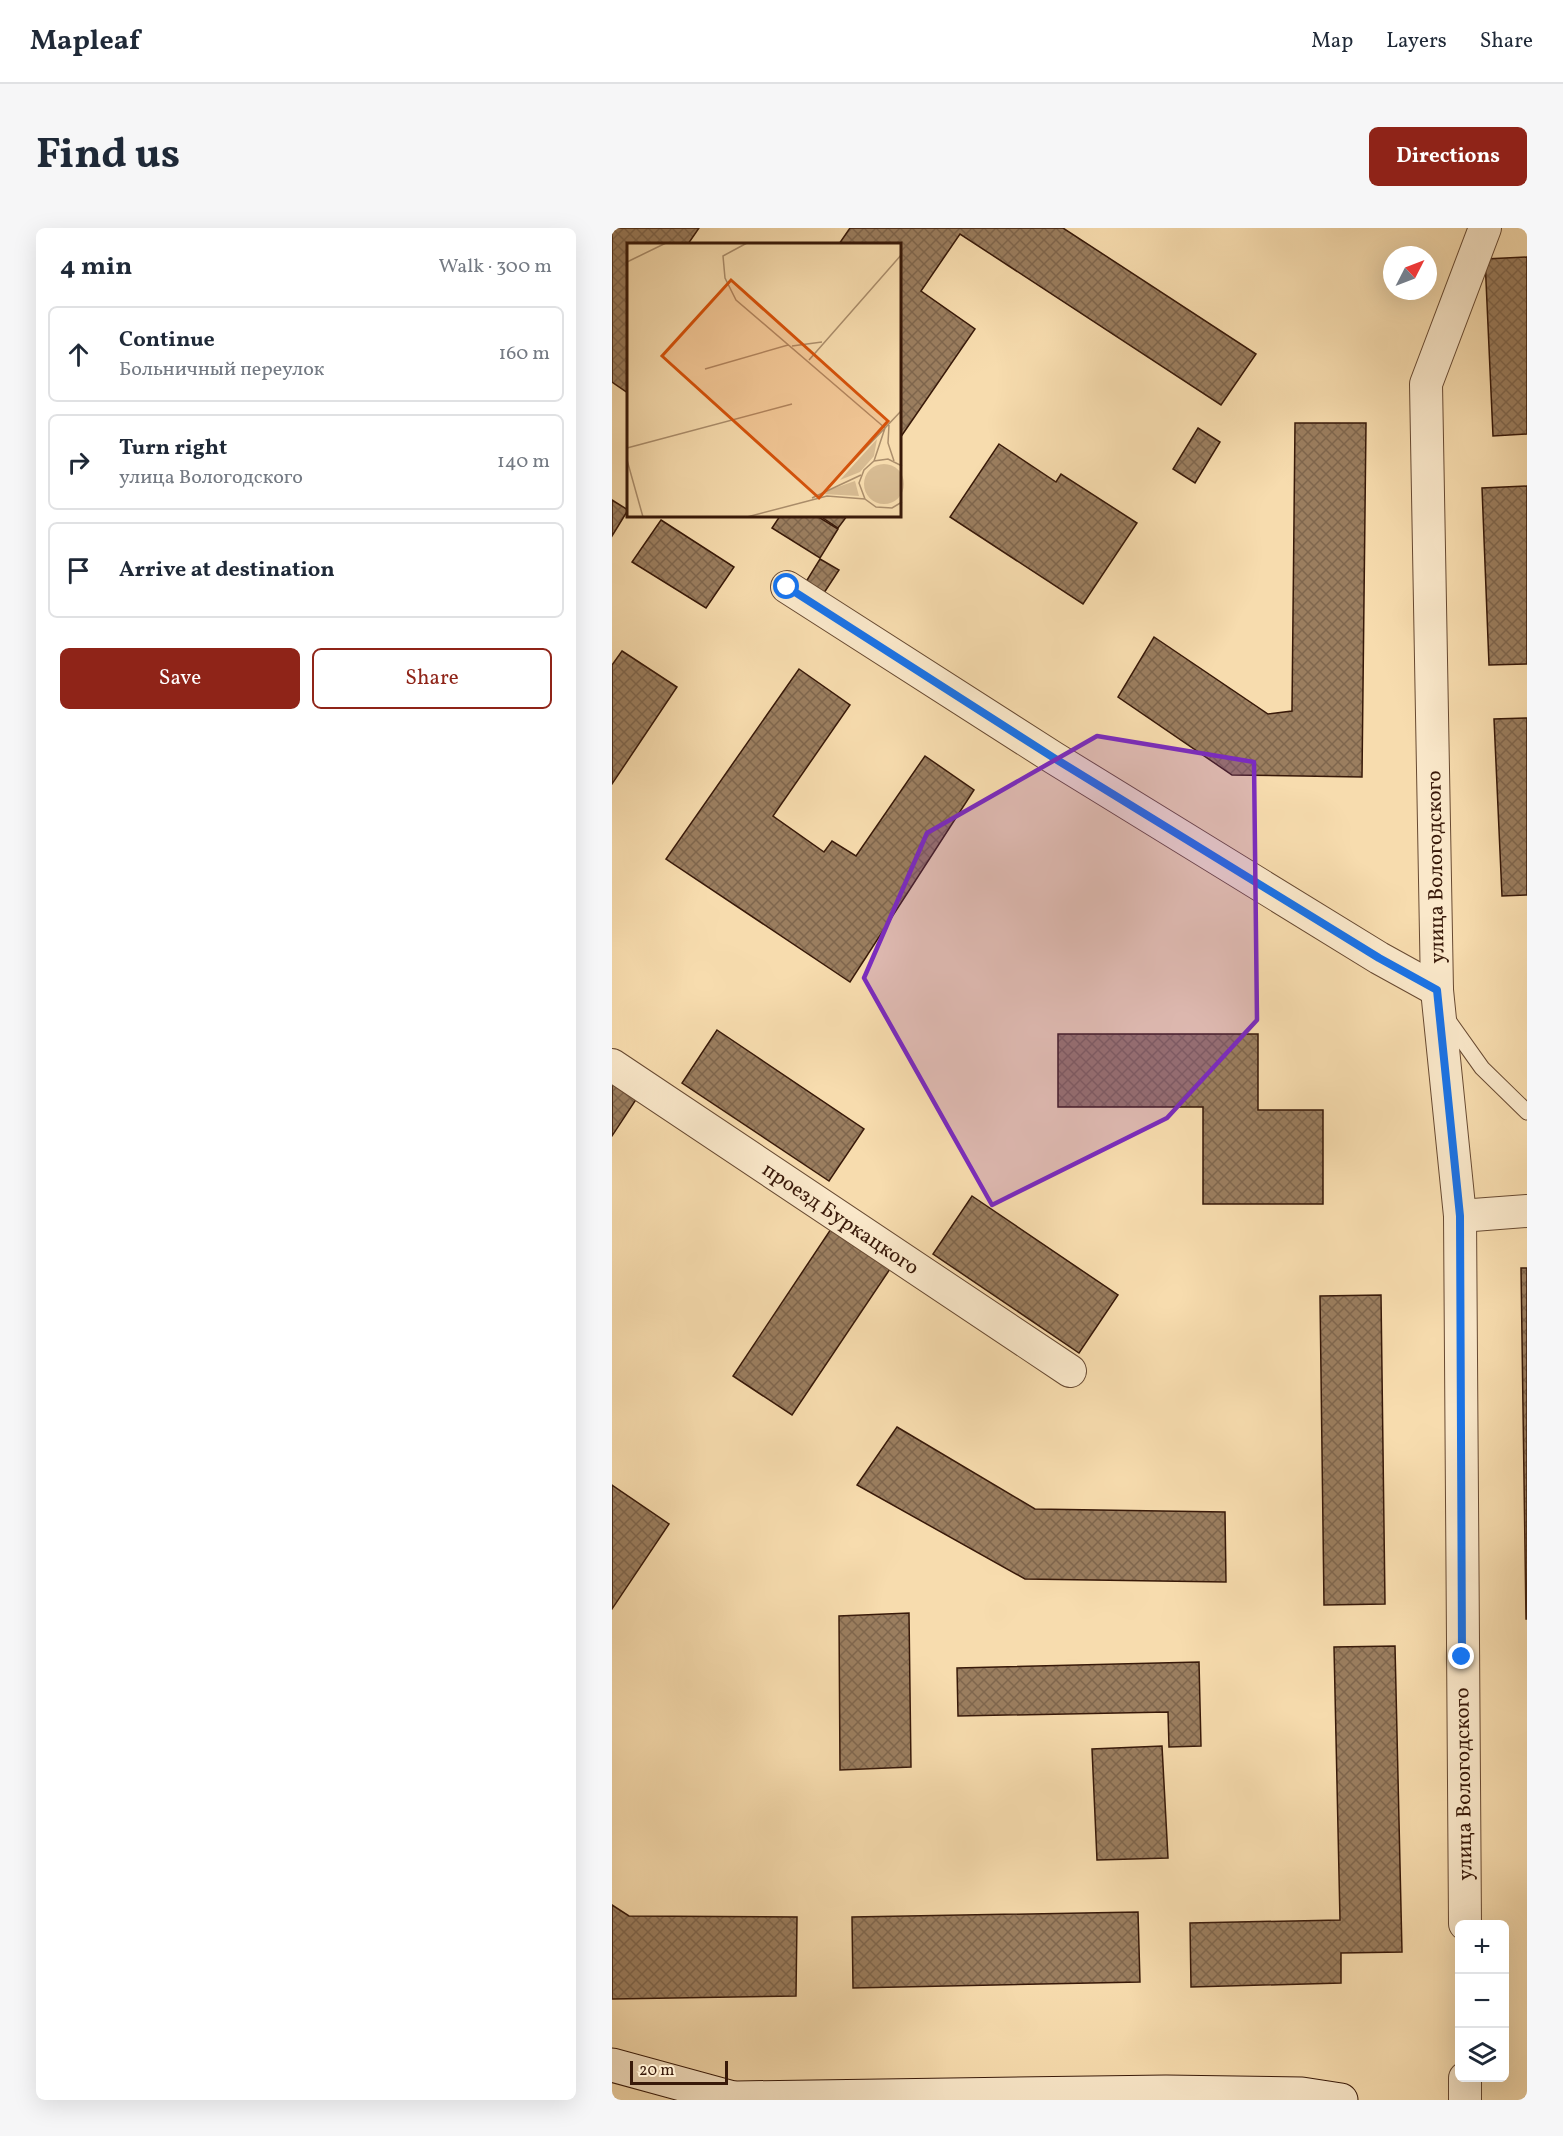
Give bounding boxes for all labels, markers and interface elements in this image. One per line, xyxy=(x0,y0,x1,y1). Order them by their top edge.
text: Mapleaf xyxy=(30,22,140,61)
text: Map xyxy=(1311,27,1353,56)
text: Layers xyxy=(1386,27,1447,56)
text: Share xyxy=(1480,27,1533,56)
text: Find us xyxy=(36,127,180,186)
button: Directions xyxy=(1369,127,1527,186)
inset map xyxy=(627,243,902,518)
north arrow xyxy=(1383,246,1437,300)
text: 4 min xyxy=(60,249,132,285)
text: Walk · 300 m xyxy=(439,253,552,281)
text: Continue xyxy=(119,325,215,356)
icon: ahead xyxy=(62,338,95,371)
text: 160 m xyxy=(498,340,550,368)
text: Больничный переулок xyxy=(119,356,324,384)
text: Turn right xyxy=(119,433,227,464)
icon: right xyxy=(62,446,95,479)
text: 140 m xyxy=(497,448,550,476)
text: улица Вологодского xyxy=(119,464,303,492)
icon: arrive xyxy=(62,554,95,587)
text: Arrive at destination xyxy=(119,555,335,586)
route start xyxy=(773,573,799,599)
button: Save xyxy=(60,648,300,709)
button: Share xyxy=(312,648,552,709)
street label: улица Вологодского xyxy=(1420,770,1453,964)
street label: проезд Буркацкого xyxy=(756,1156,924,1283)
route end xyxy=(1448,1643,1474,1669)
street label: улица Вологодского xyxy=(1448,1687,1481,1881)
map controls xyxy=(1455,1920,1509,2082)
button: + xyxy=(1455,1920,1509,1974)
button: − xyxy=(1455,1974,1509,2028)
button: layers xyxy=(1455,2028,1509,2082)
scale bar xyxy=(630,2058,728,2086)
text: 20 m xyxy=(639,2060,674,2082)

